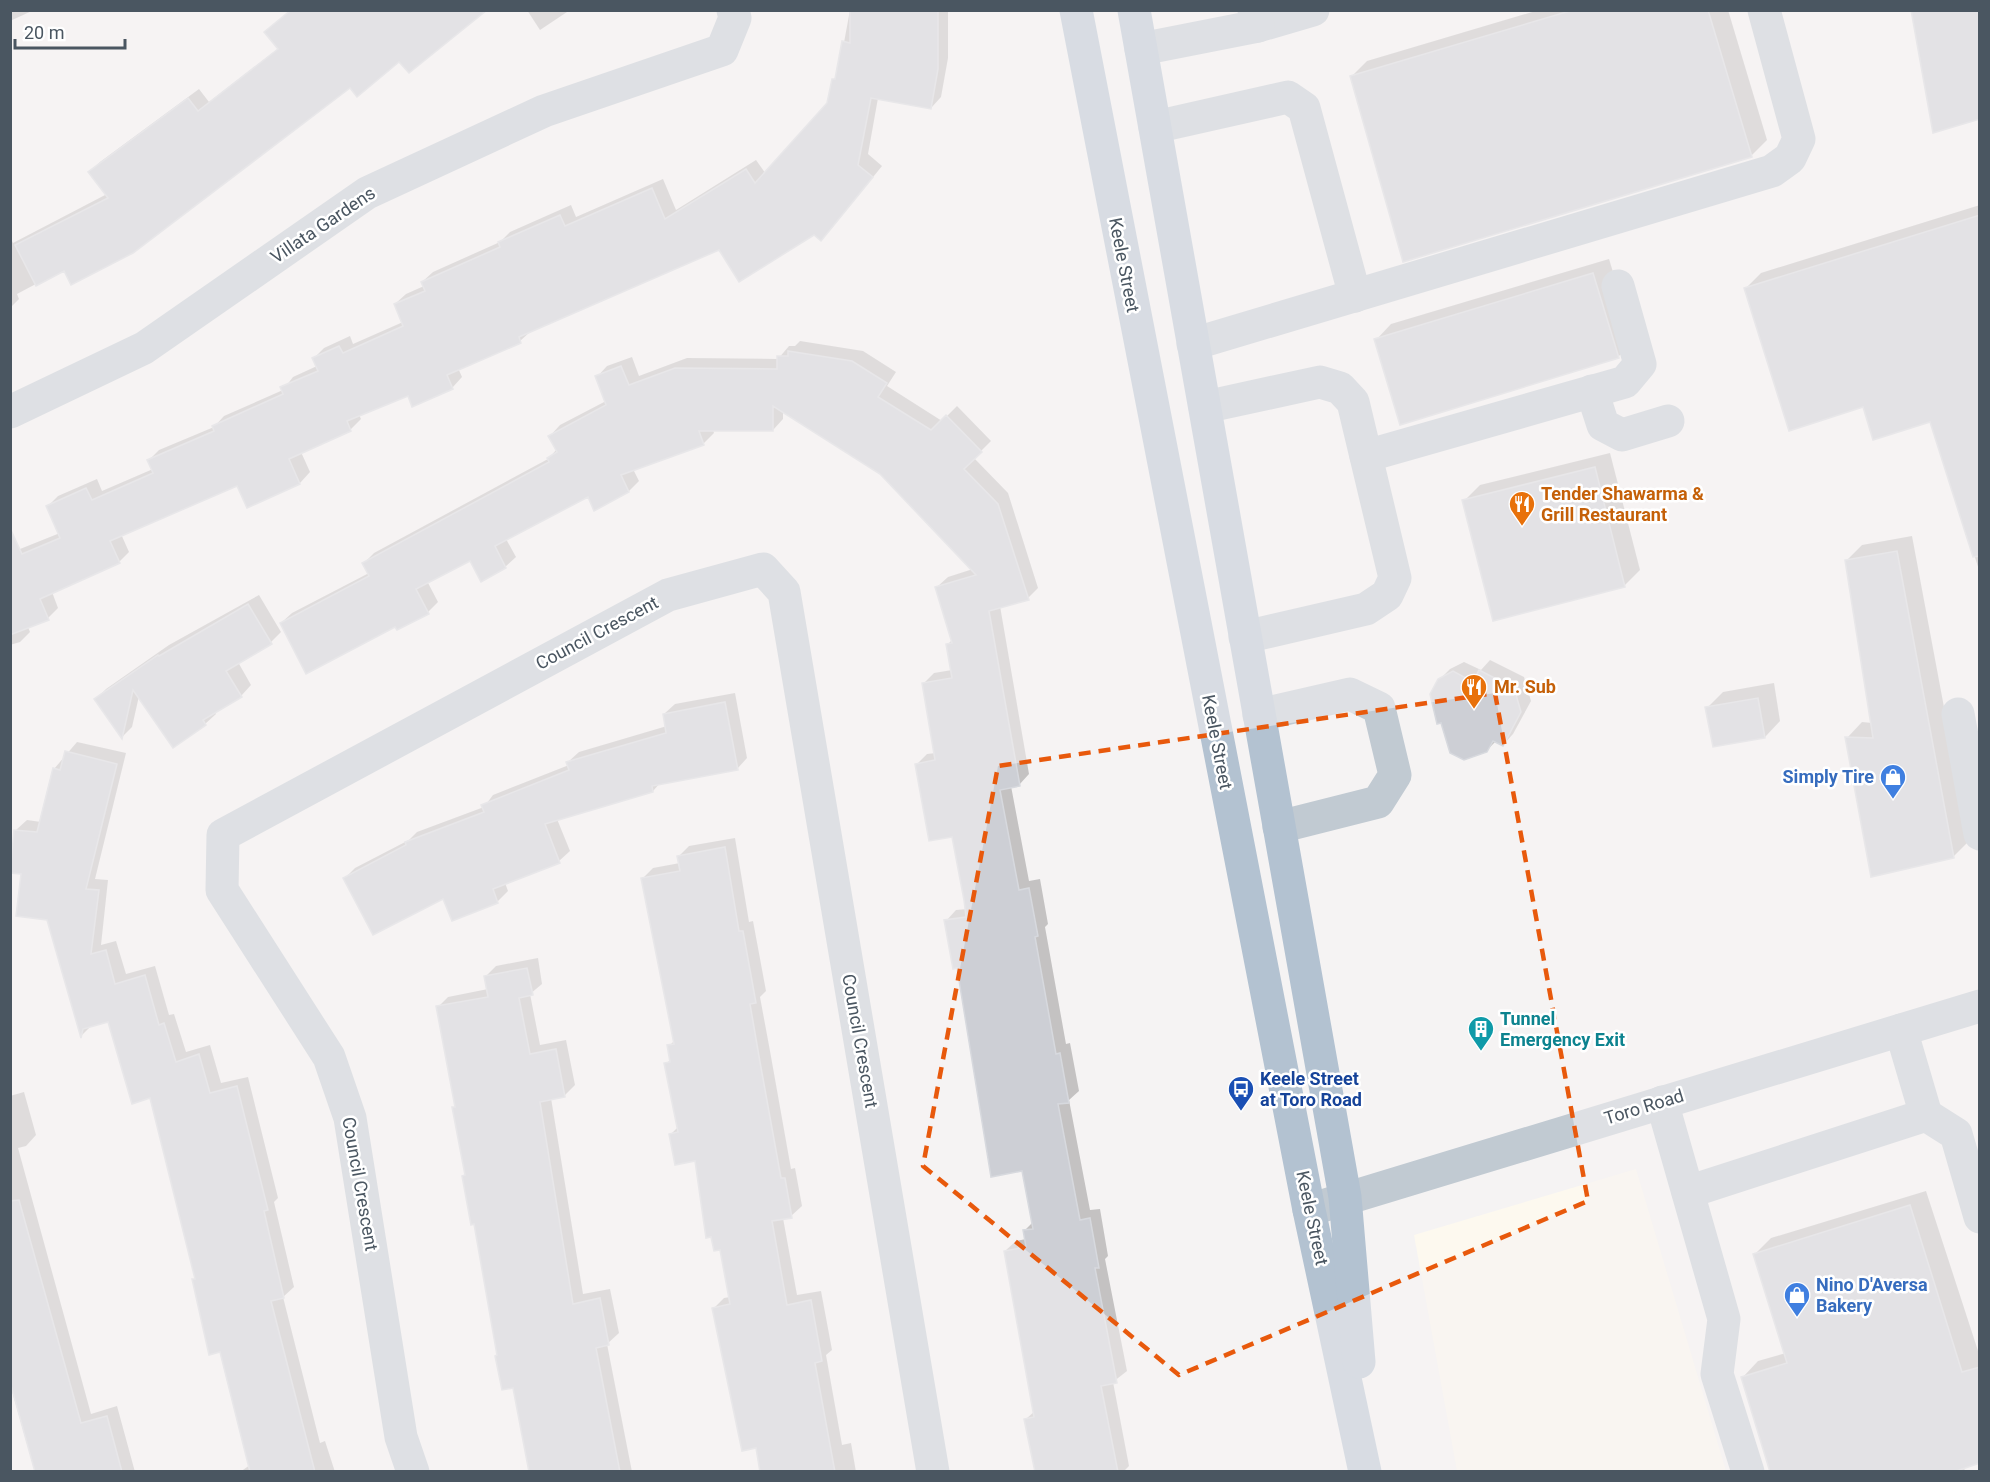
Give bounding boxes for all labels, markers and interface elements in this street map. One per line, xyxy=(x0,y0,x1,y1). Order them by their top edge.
scale bar xyxy=(15,12,124,50)
text: 20 m xyxy=(24,22,64,43)
street label: Villata Gardens xyxy=(267,182,379,267)
street label: Keele Street xyxy=(1105,216,1144,314)
place label: Tender Shawarma & Grill Restaurant xyxy=(1541,483,1704,525)
restaurant icon: Tender Shawarma & Grill Restaurant xyxy=(1507,489,1537,527)
street label: Council Crescent xyxy=(532,591,662,674)
restaurant icon: Mr. Sub xyxy=(1459,672,1489,710)
place label: Mr. Sub xyxy=(1494,676,1556,697)
street label: Keele Street xyxy=(1198,693,1237,791)
shop icon: Simply Tire xyxy=(1878,762,1908,800)
place label: Simply Tire xyxy=(1783,766,1874,787)
street label: Council Crescent xyxy=(838,972,883,1110)
place label: Tunnel Emergency Exit xyxy=(1500,1008,1625,1050)
building icon: Tunnel Emergency Exit xyxy=(1466,1014,1496,1052)
place label: Keele Street at Toro Road xyxy=(1260,1068,1362,1110)
bus stop icon: Keele Street at Toro Road xyxy=(1226,1074,1256,1112)
street label: Toro Road xyxy=(1602,1084,1686,1129)
street label: Council Crescent xyxy=(338,1115,383,1253)
street label: Keele Street xyxy=(1292,1169,1333,1267)
place label: Nino D'Aversa Bakery xyxy=(1816,1274,1928,1316)
shop icon: Nino D'Aversa Bakery xyxy=(1782,1280,1812,1318)

